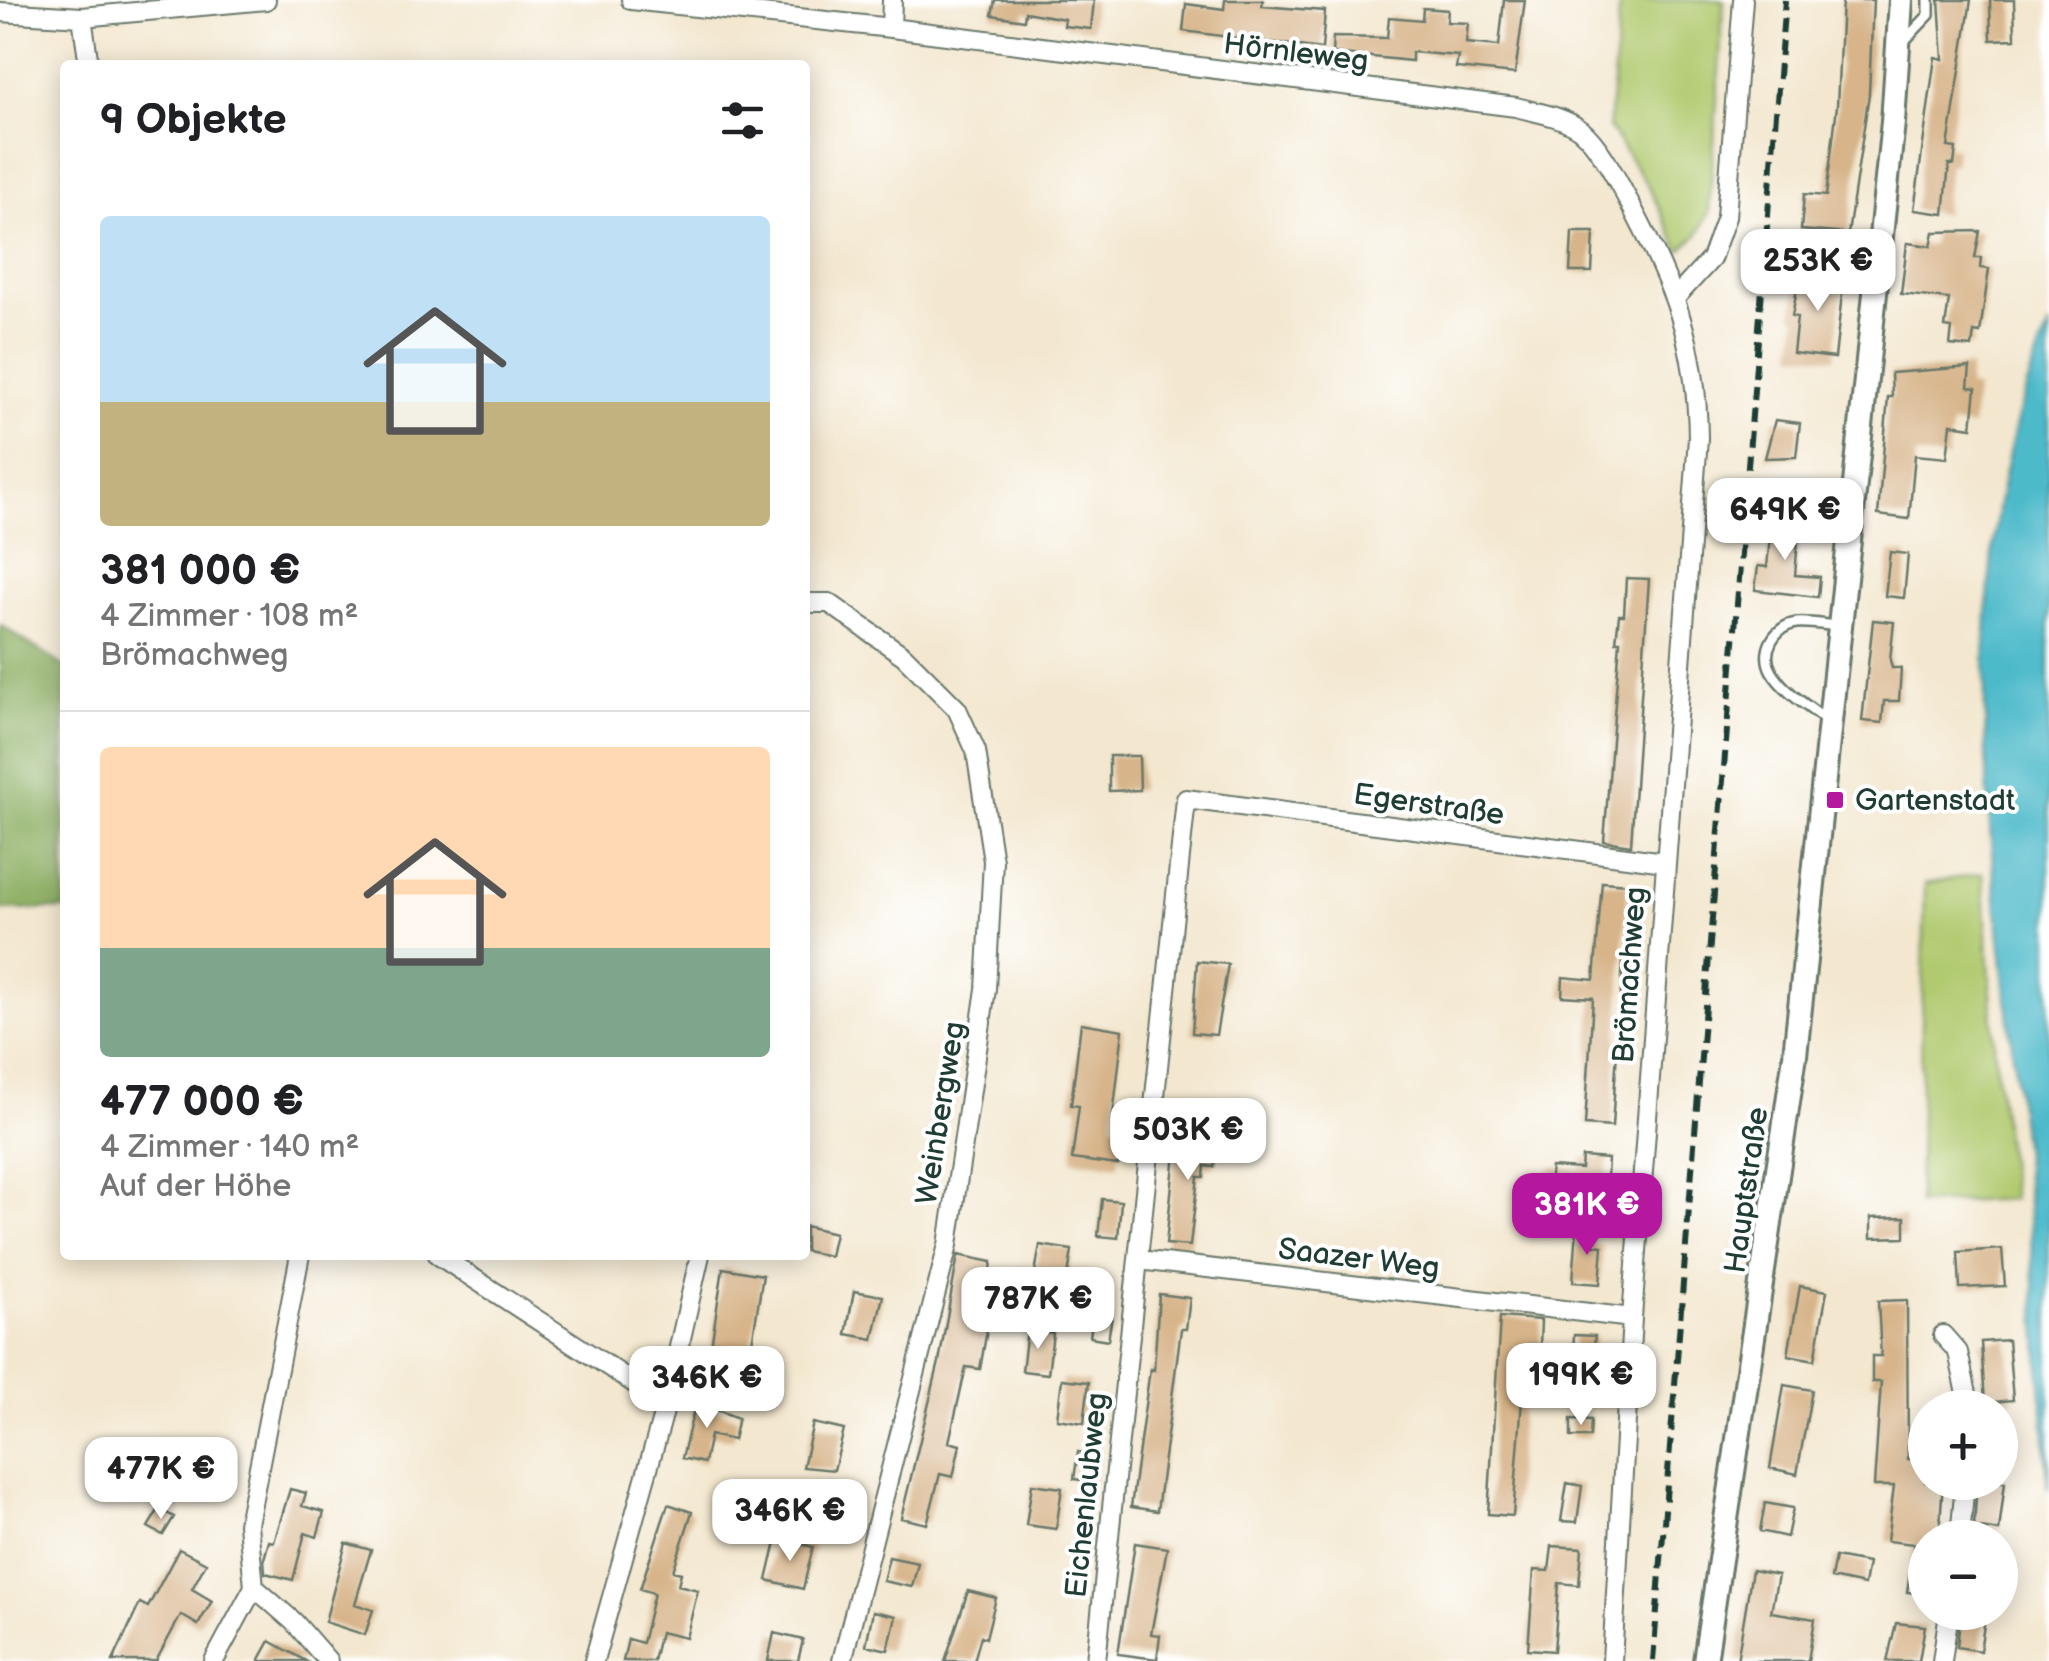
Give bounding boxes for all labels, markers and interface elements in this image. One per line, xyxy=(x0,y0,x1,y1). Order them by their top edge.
street label: Hörnleweg xyxy=(1221,26,1370,80)
icon: filters xyxy=(715,93,770,148)
text: 9 Objekte xyxy=(100,95,287,146)
pin: 253K € xyxy=(1737,229,1899,314)
text: 253K € xyxy=(1763,242,1873,281)
icon: home xyxy=(345,281,525,461)
pin: 649K € xyxy=(1704,478,1866,563)
text: 649K € xyxy=(1729,491,1841,530)
text: 381 000 € xyxy=(100,546,300,597)
text: 4 Zimmer · 108 m² xyxy=(100,597,358,636)
text: Brömachweg xyxy=(100,636,289,675)
street label: Egerstraße xyxy=(1351,777,1506,833)
place label: Gartenstadt xyxy=(1855,783,2015,819)
marker: Gartenstadt xyxy=(1824,789,1846,811)
icon: home xyxy=(345,812,525,992)
street label: Brömachweg xyxy=(1606,886,1654,1065)
street label: Weinbergweg xyxy=(909,1019,973,1207)
text: 477 000 € xyxy=(100,1077,304,1128)
pin: 503K € xyxy=(1107,1098,1269,1183)
street label: Hauptstraße xyxy=(1718,1105,1776,1276)
text: 503K € xyxy=(1132,1111,1244,1150)
text: 4 Zimmer · 140 m² xyxy=(100,1128,359,1167)
text: Auf der Höhe xyxy=(100,1167,291,1206)
pin: 381K € xyxy=(1506,1173,1668,1258)
text: 381K € xyxy=(1534,1186,1640,1225)
street label: Saazer Weg xyxy=(1276,1231,1442,1287)
pin: 787K € xyxy=(957,1267,1119,1352)
text: 787K € xyxy=(983,1280,1093,1319)
pin: 199K € xyxy=(1500,1343,1662,1428)
pin: 346K € xyxy=(626,1346,788,1431)
text: 199K € xyxy=(1528,1356,1634,1395)
text: 346K € xyxy=(651,1359,763,1398)
map controls xyxy=(1908,1390,2018,1630)
button: + xyxy=(1908,1390,2018,1500)
street label: Eichenlaubweg xyxy=(1058,1391,1116,1599)
pin: 477K € xyxy=(80,1437,242,1522)
text: 477K € xyxy=(107,1450,215,1489)
pin: 346K € xyxy=(709,1479,871,1564)
text: 346K € xyxy=(734,1492,846,1531)
button: − xyxy=(1908,1520,2018,1630)

